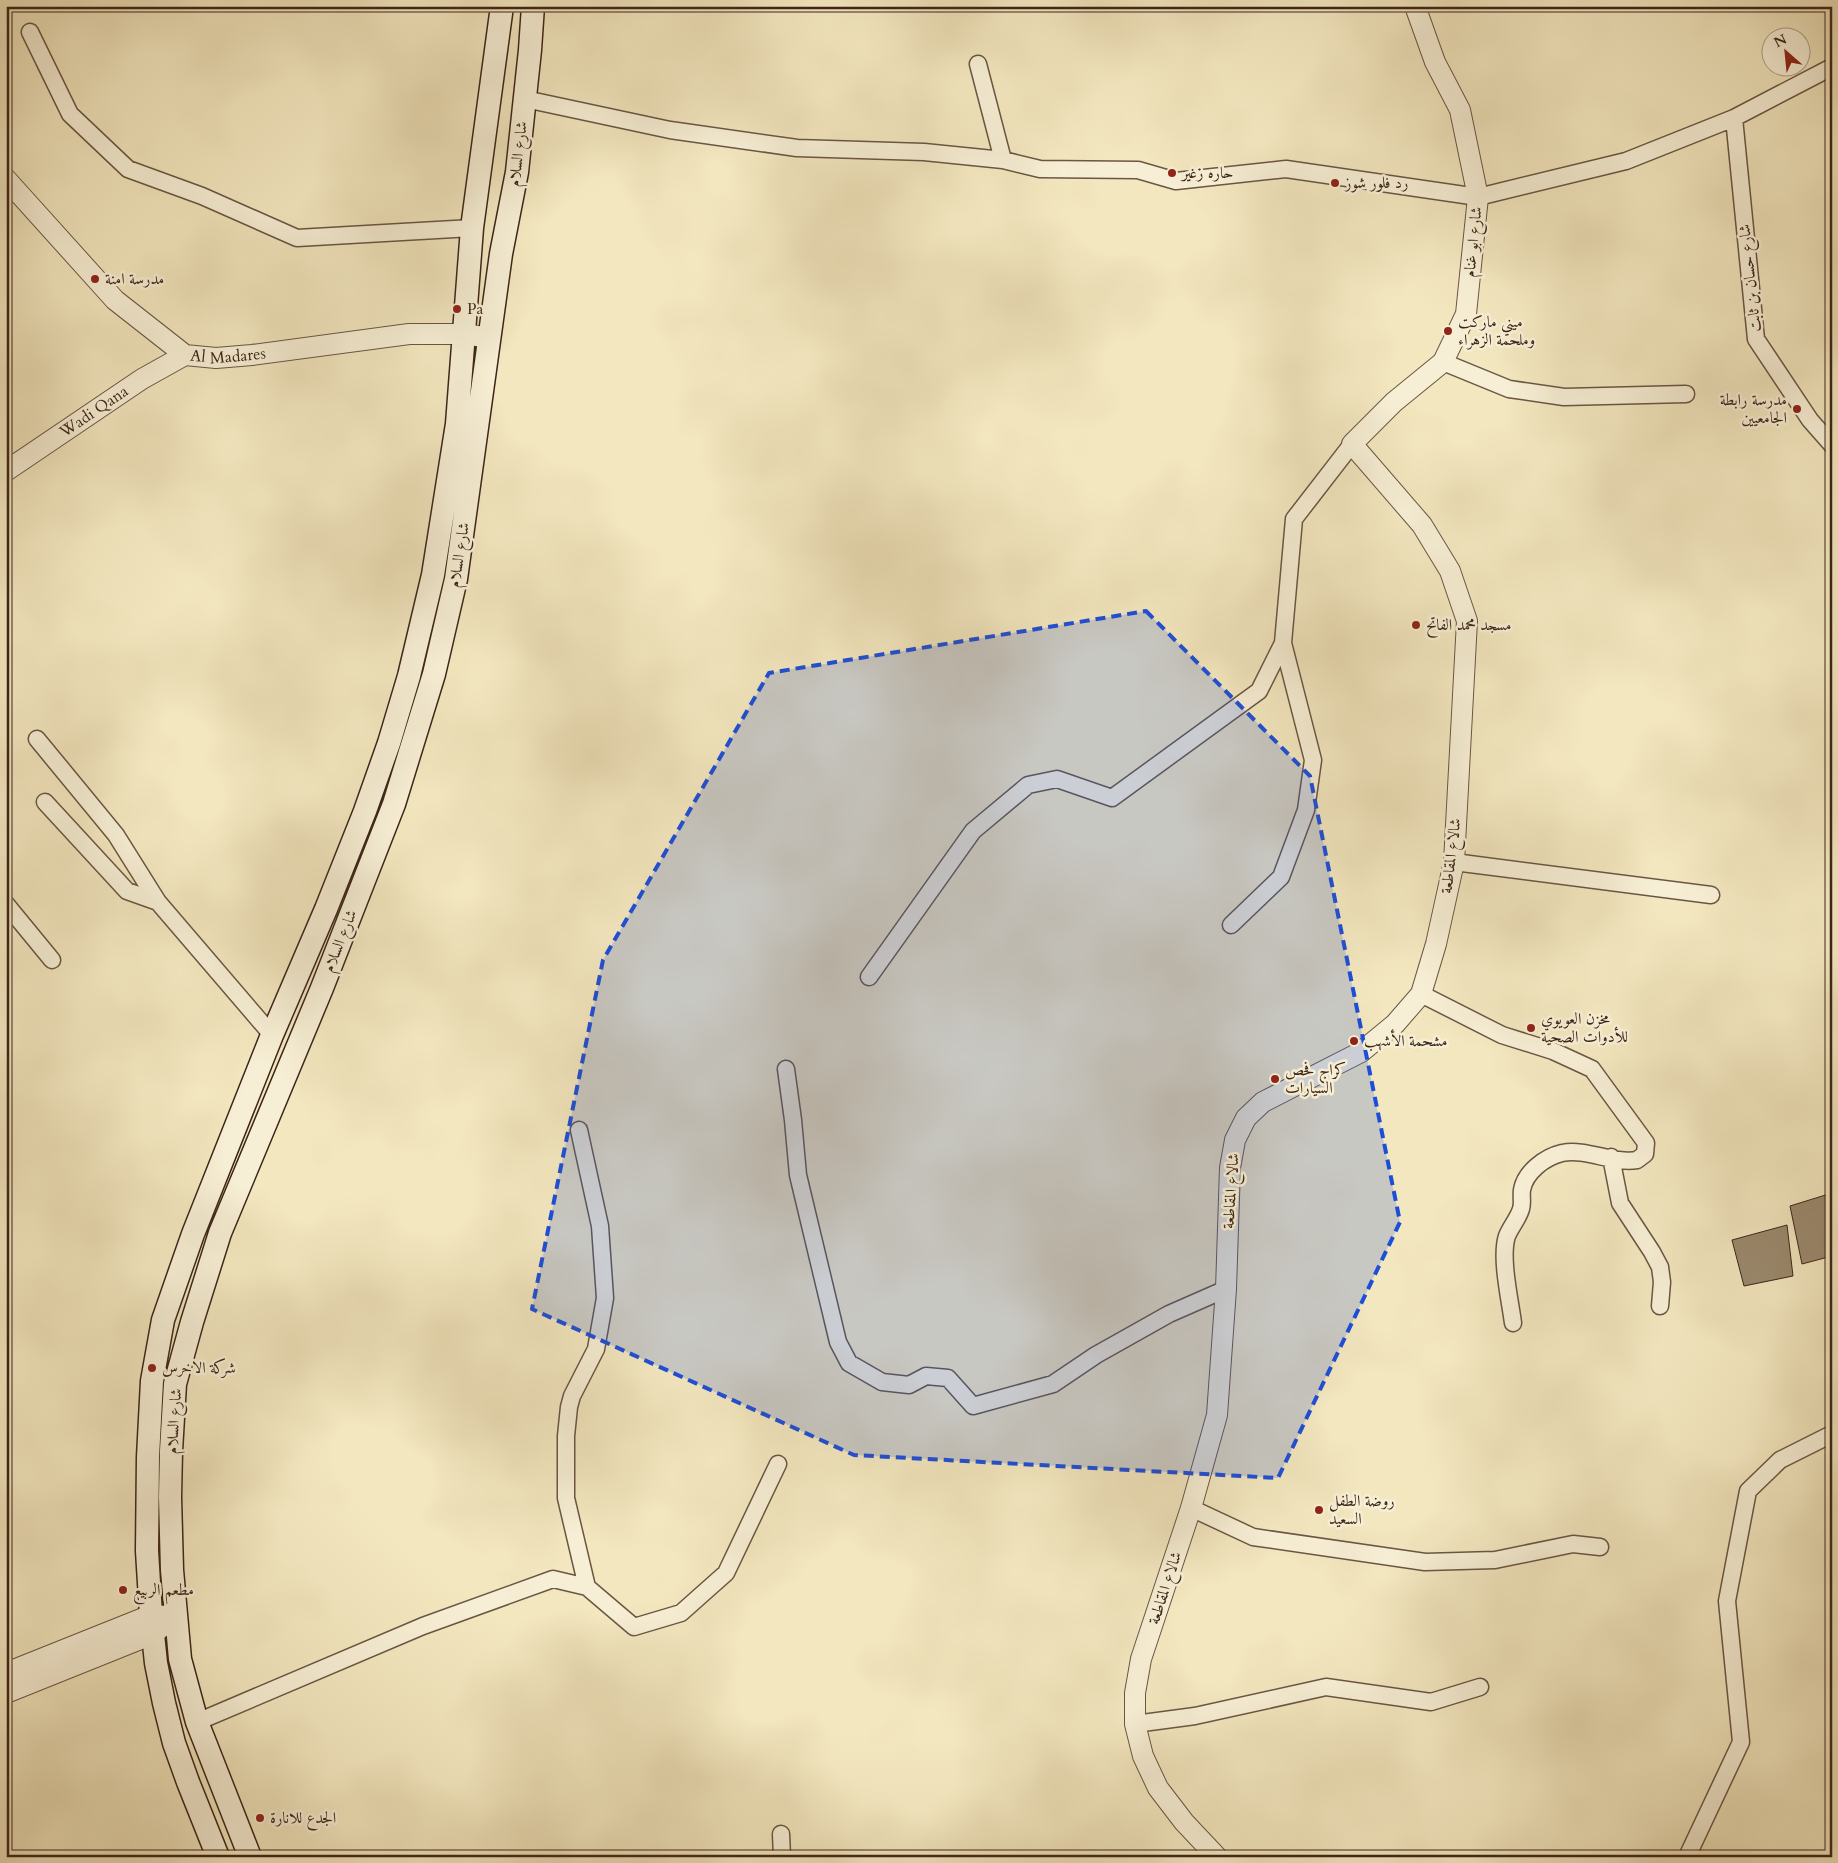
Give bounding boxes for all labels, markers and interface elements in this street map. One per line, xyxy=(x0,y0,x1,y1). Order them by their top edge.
north arrow xyxy=(1760,28,1810,78)
text: N xyxy=(1771,30,1790,52)
street label: شارع السلام xyxy=(503,120,536,188)
place label: حاره زغير xyxy=(1180,162,1233,184)
marker: حاره زغير xyxy=(1166,167,1178,179)
place label: رد فلور شوز xyxy=(1343,172,1408,194)
marker: رد فلور شوز xyxy=(1329,177,1341,189)
street label: شارع ابو غنام xyxy=(1458,206,1491,279)
street label: شارع حسان بن ثابت xyxy=(1733,223,1769,333)
place label: مدرسة امنة xyxy=(105,268,164,290)
marker: مدرسة امنة xyxy=(89,273,101,285)
place label: Pa xyxy=(467,298,483,320)
marker: Pa xyxy=(451,303,463,315)
place label: ميني ماركت وملحمة الزهراء xyxy=(1458,311,1535,351)
marker: ميني ماركت وملحمة الزهراء xyxy=(1442,325,1454,337)
street label: Al Madares xyxy=(189,342,267,369)
street label: Wadi Qana xyxy=(54,380,133,443)
place label: مدرسة رابطة الجامعيين xyxy=(1720,389,1787,429)
marker: مدرسة رابطة الجامعيين xyxy=(1791,403,1803,415)
street label: شارع السلام xyxy=(443,521,478,590)
place label: مسجد محمد الفاتح xyxy=(1426,614,1512,638)
marker: مسجد محمد الفاتح xyxy=(1410,619,1422,631)
street label: شالاع المقاطعة xyxy=(1435,817,1469,895)
street label: شارع السلام xyxy=(317,906,365,977)
place label: مخزن العويوي للأدوات الصحية xyxy=(1541,1008,1628,1048)
marker: مخزن العويوي للأدوات الصحية xyxy=(1525,1022,1537,1034)
place label: مشحمة الأشهب xyxy=(1364,1029,1448,1052)
marker: مشحمة الأشهب xyxy=(1348,1035,1360,1047)
place label: كراج فحص السيارات xyxy=(1285,1059,1346,1099)
marker: كراج فحص السيارات xyxy=(1269,1073,1281,1085)
street label: شالاع المقاطعة xyxy=(1217,1152,1247,1230)
place label: شركة الاخرس xyxy=(162,1357,236,1379)
marker: شركة الاخرس xyxy=(146,1362,158,1374)
street label: شارع السلام xyxy=(161,1387,190,1455)
place label: روضة الطفل السعيد xyxy=(1329,1490,1395,1530)
marker: روضة الطفل السعيد xyxy=(1313,1504,1325,1516)
street label: شالاع المقاطعة xyxy=(1143,1549,1189,1628)
place label: مطعم الربيع xyxy=(133,1579,194,1605)
marker: مطعم الربيع xyxy=(117,1584,129,1596)
place label: الجدع للانارة xyxy=(270,1807,336,1831)
marker: الجدع للانارة xyxy=(254,1812,266,1824)

